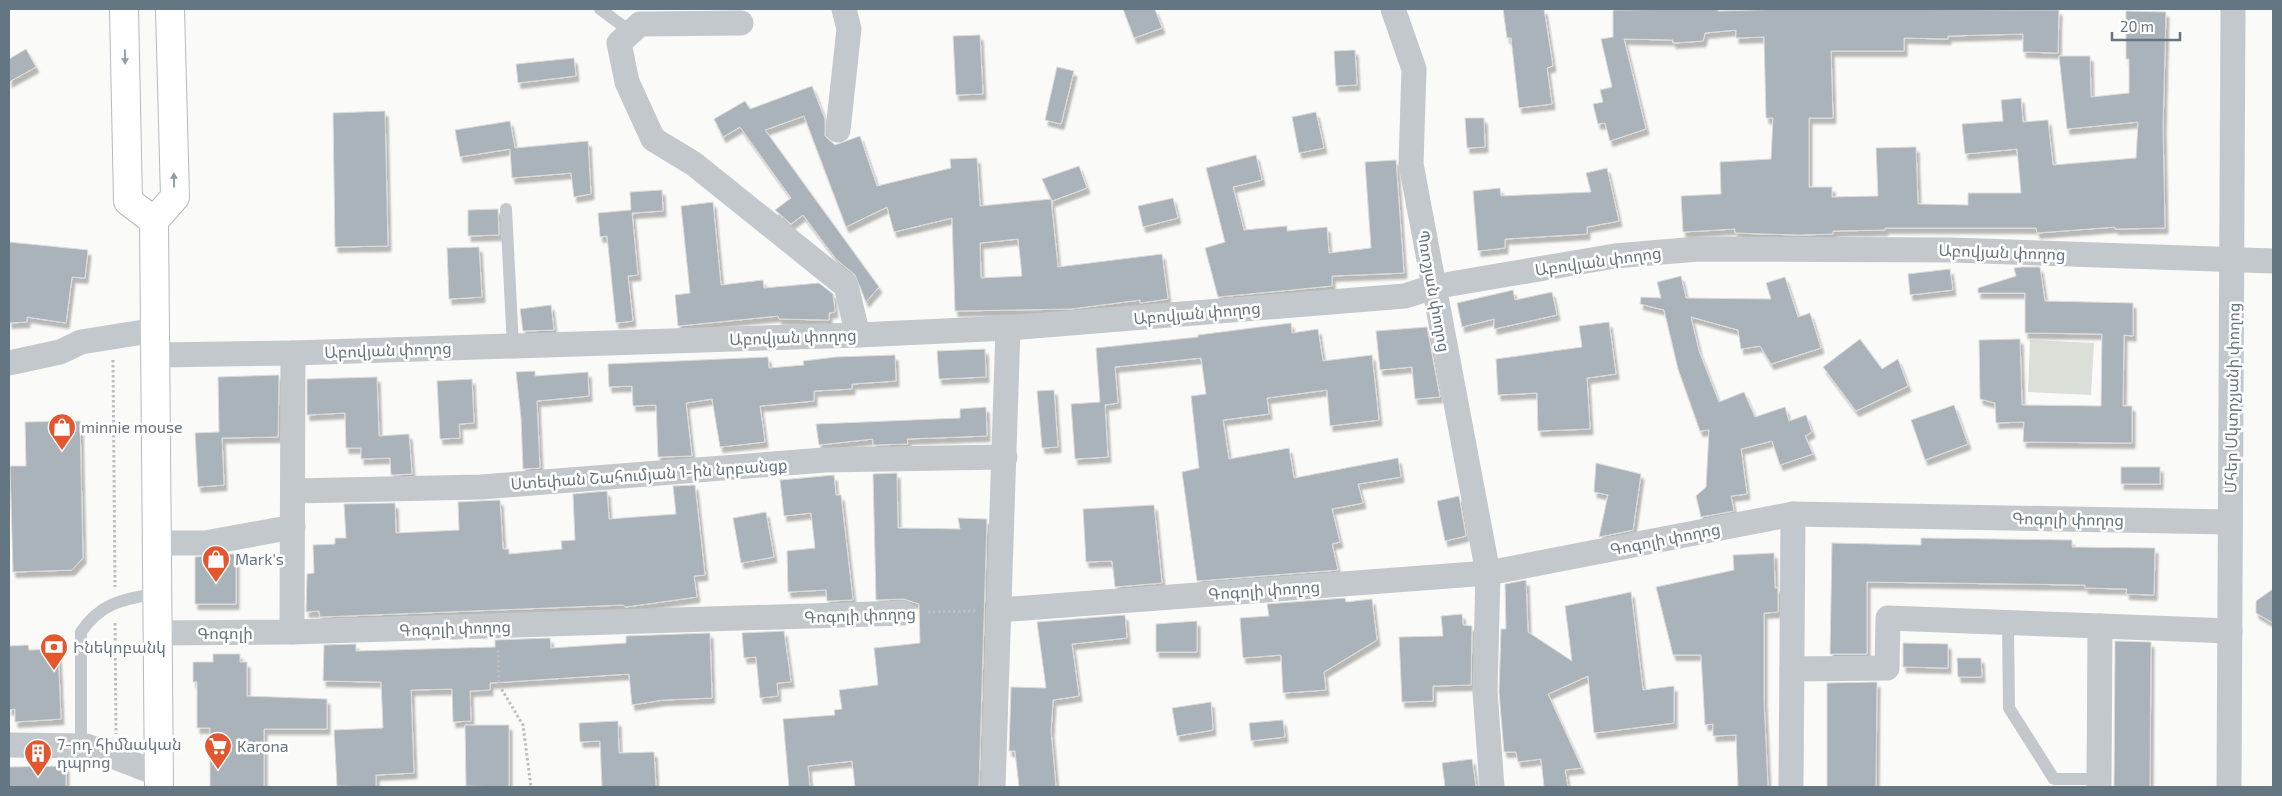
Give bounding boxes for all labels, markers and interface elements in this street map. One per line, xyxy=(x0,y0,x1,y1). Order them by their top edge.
scale bar xyxy=(2112,10,2180,42)
text: 20 m xyxy=(2120,17,2154,35)
one-way arrow xyxy=(121,50,129,66)
one-way arrow xyxy=(170,172,178,188)
street label: Պռոշյան փողոց xyxy=(1413,228,1455,354)
street label: Աբովյան փողոց xyxy=(1938,240,2066,264)
street label: Աբովյան փողոց xyxy=(1534,242,1662,280)
street label: Աբովյան փողոց xyxy=(1133,297,1261,329)
street label: Մհեր Մկտրչյանի փողոց xyxy=(2220,302,2244,494)
street label: Աբովյան փողոց xyxy=(729,325,857,349)
street label: Աբովյան փողոց xyxy=(324,338,452,362)
shop icon: minnie mouse xyxy=(47,412,77,451)
place label: minnie mouse xyxy=(81,417,183,436)
street label: Ստեփան Շահումյան 1-ին նրբանցք xyxy=(510,454,788,494)
street label: Գոգոլի փողոց xyxy=(2012,508,2124,530)
street label: Գոգոլի փողոց xyxy=(1608,518,1722,560)
shop icon: Mark's xyxy=(201,544,231,583)
place label: Mark's xyxy=(235,549,284,568)
street label: Գոգոլի փողոց xyxy=(1207,576,1321,604)
street label: Գոգոլի փողոց xyxy=(804,603,916,627)
street label: Գոգոլի փողոց xyxy=(399,616,511,640)
street label: Գոգոլի xyxy=(197,623,253,643)
bank icon: Ինեկոբանկ xyxy=(39,632,69,671)
place label: Ինեկոբանկ xyxy=(73,637,166,657)
supermarket icon: Karona xyxy=(203,731,233,770)
place label: 7-րդ հիմնական դպրոց xyxy=(57,734,182,772)
place label: Karona xyxy=(237,736,289,755)
building icon: 7-րդ հիմնական դպրոց xyxy=(23,738,53,777)

